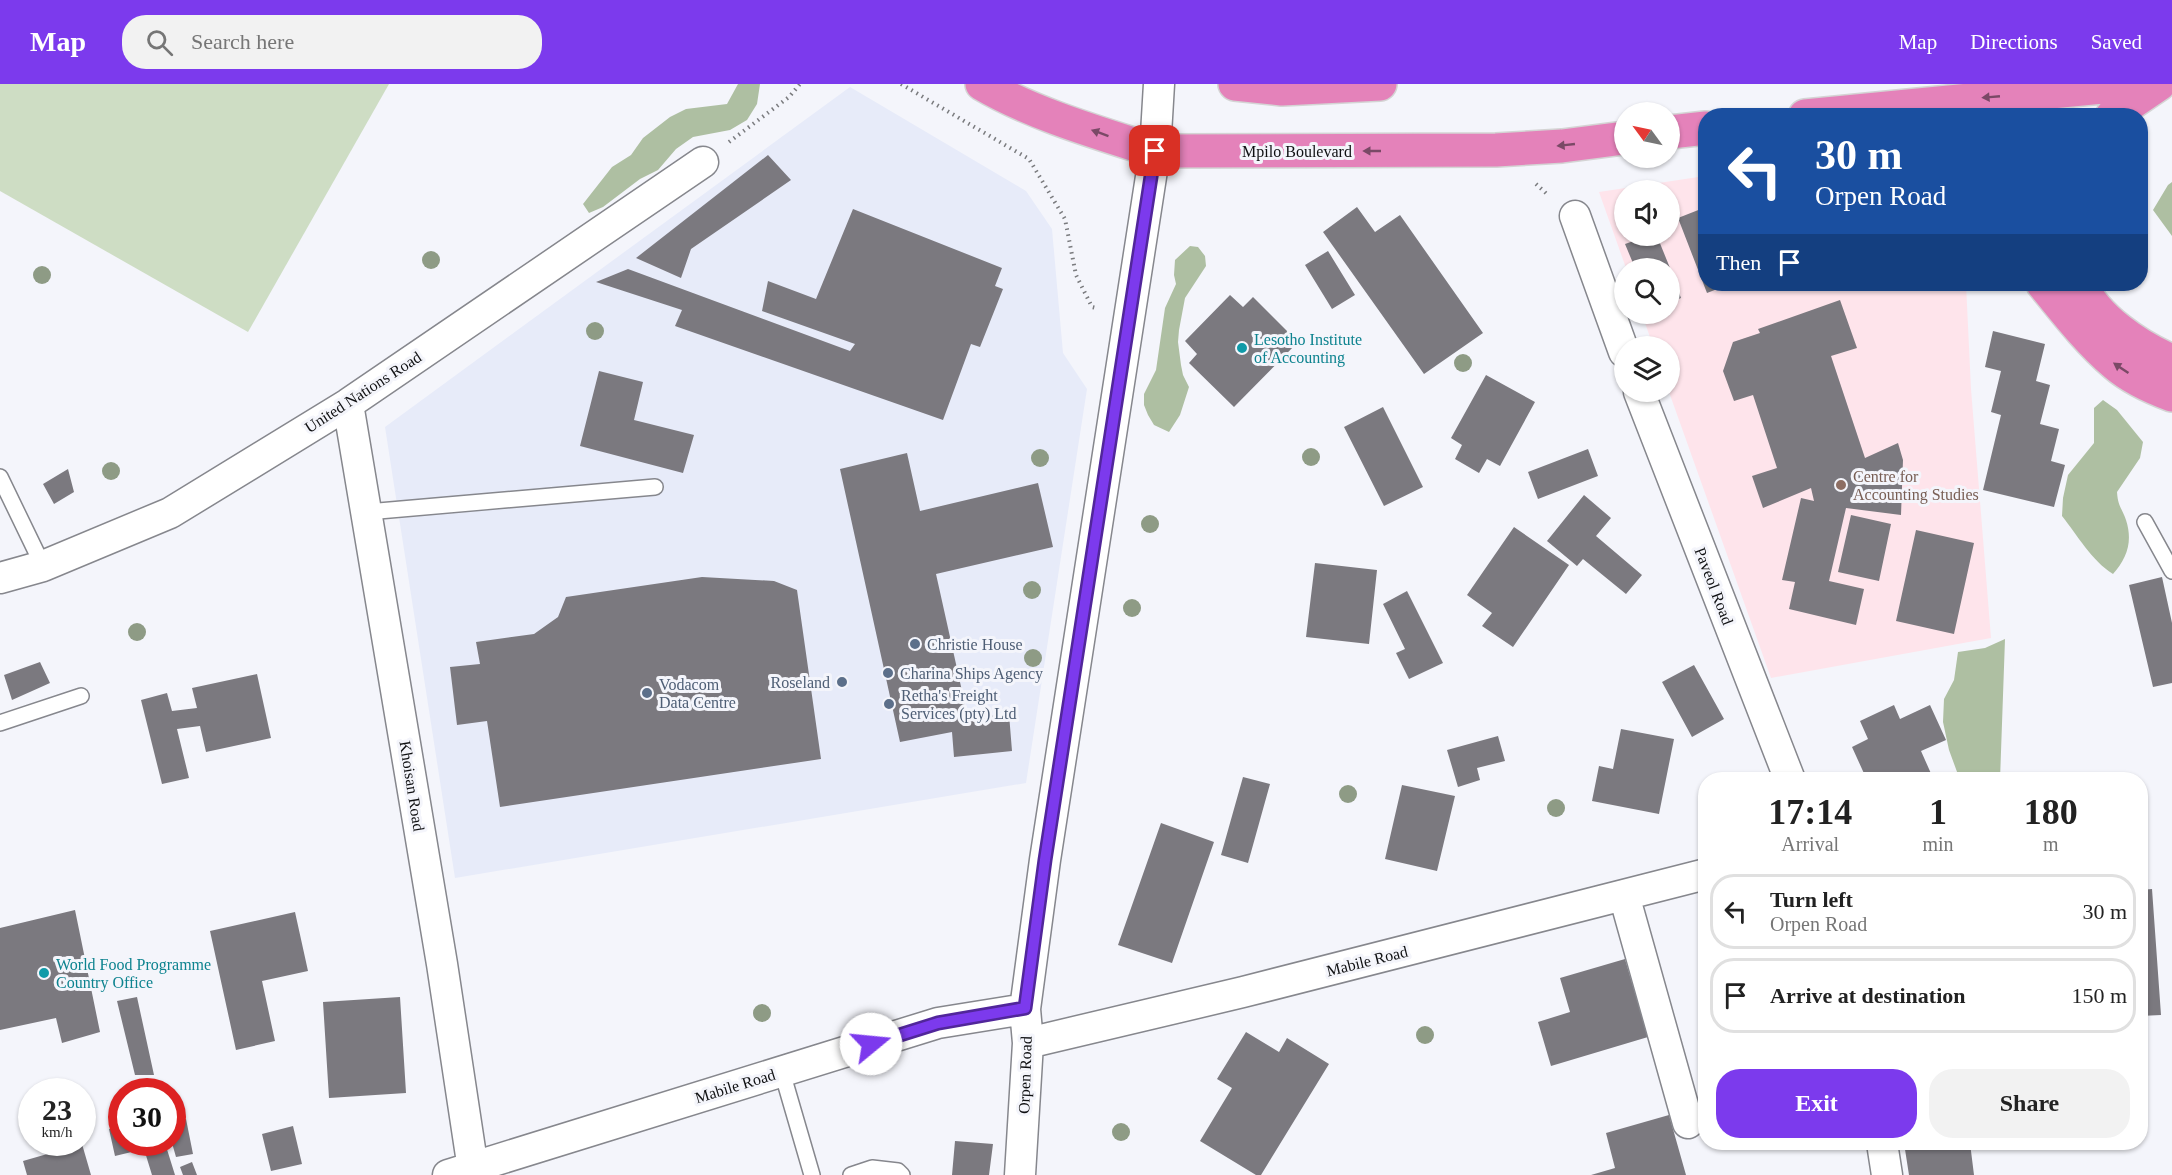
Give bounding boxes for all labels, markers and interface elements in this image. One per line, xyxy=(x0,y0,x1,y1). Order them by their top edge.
search box xyxy=(122,15,542,69)
text: Map xyxy=(30,26,86,57)
icon: search xyxy=(143,26,176,59)
text: Search here xyxy=(191,29,294,54)
text: Map xyxy=(1899,30,1937,54)
text: Directions xyxy=(1970,30,2058,54)
text: Saved xyxy=(2091,30,2142,54)
one-way arrow xyxy=(1981,92,2000,102)
north arrow xyxy=(1614,102,1680,168)
map controls xyxy=(1614,102,1680,402)
pin xyxy=(1129,125,1180,176)
one-way arrow xyxy=(1091,127,1109,137)
icon: left xyxy=(1716,132,1794,210)
text: 30 m xyxy=(1815,132,1903,178)
icon: arrive xyxy=(1138,134,1171,167)
one-way arrow xyxy=(1557,140,1576,150)
street label: Mpilo Boulevard xyxy=(1242,143,1352,161)
one-way arrow xyxy=(1362,146,1381,156)
button: sound xyxy=(1614,180,1680,246)
text: Orpen Road xyxy=(1815,181,1946,211)
icon: arrive xyxy=(1773,246,1806,279)
text: Then xyxy=(1716,250,1761,275)
button: search xyxy=(1614,258,1680,324)
place label: Lesotho Institute of Accounting xyxy=(1254,331,1362,367)
button: layers xyxy=(1614,336,1680,402)
marker: Lesotho Institute of Accounting xyxy=(1235,341,1249,355)
street label: United Nations Road xyxy=(302,348,424,436)
one-way arrow xyxy=(2112,362,2129,373)
place label: Centre for Accounting Studies xyxy=(1853,468,1979,504)
marker: Centre for Accounting Studies xyxy=(1834,478,1848,492)
street label: Paveol Road xyxy=(1691,545,1737,627)
place label: Christie House xyxy=(927,636,1023,653)
marker: Christie House xyxy=(908,637,922,651)
place label: Charina Ships Agency xyxy=(900,665,1043,683)
marker: Charina Ships Agency xyxy=(881,666,895,680)
place label: Roseland xyxy=(770,674,830,691)
marker: Roseland xyxy=(835,675,849,689)
place label: Vodacom Data Centre xyxy=(659,676,736,711)
marker: Vodacom Data Centre xyxy=(640,686,654,700)
place label: Retha's Freight Services (pty) Ltd xyxy=(901,687,1017,723)
marker: Retha's Freight Services (pty) Ltd xyxy=(882,697,896,711)
street label: Khoisan Road xyxy=(396,740,428,832)
text: 17:14 xyxy=(1768,792,1852,832)
text: 1 xyxy=(1929,792,1947,832)
text: 180 xyxy=(2024,792,2078,832)
text: Arrival xyxy=(1781,833,1839,855)
text: min xyxy=(1922,833,1954,855)
text: m xyxy=(2043,833,2059,855)
text: Turn left xyxy=(1770,887,1853,912)
icon: left xyxy=(1719,895,1752,928)
text: 30 m xyxy=(2082,899,2127,924)
text: Orpen Road xyxy=(1770,913,1867,935)
street label: Mabile Road xyxy=(1325,943,1409,979)
place label: World Food Programme Country Office xyxy=(56,956,211,992)
marker: World Food Programme Country Office xyxy=(37,966,51,980)
icon: arrive xyxy=(1719,979,1752,1012)
text: Arrive at destination xyxy=(1770,983,1966,1008)
text: 150 m xyxy=(2071,983,2127,1008)
position arrow xyxy=(839,1012,903,1076)
street label: Orpen Road xyxy=(1015,1036,1036,1114)
street label: Mabile Road xyxy=(693,1066,777,1106)
button: Exit xyxy=(1716,1069,1917,1138)
button: Share xyxy=(1929,1069,2130,1138)
speed limit sign: 30 xyxy=(108,1078,186,1156)
text: 23 xyxy=(42,1093,72,1126)
text: km/h xyxy=(42,1124,72,1140)

